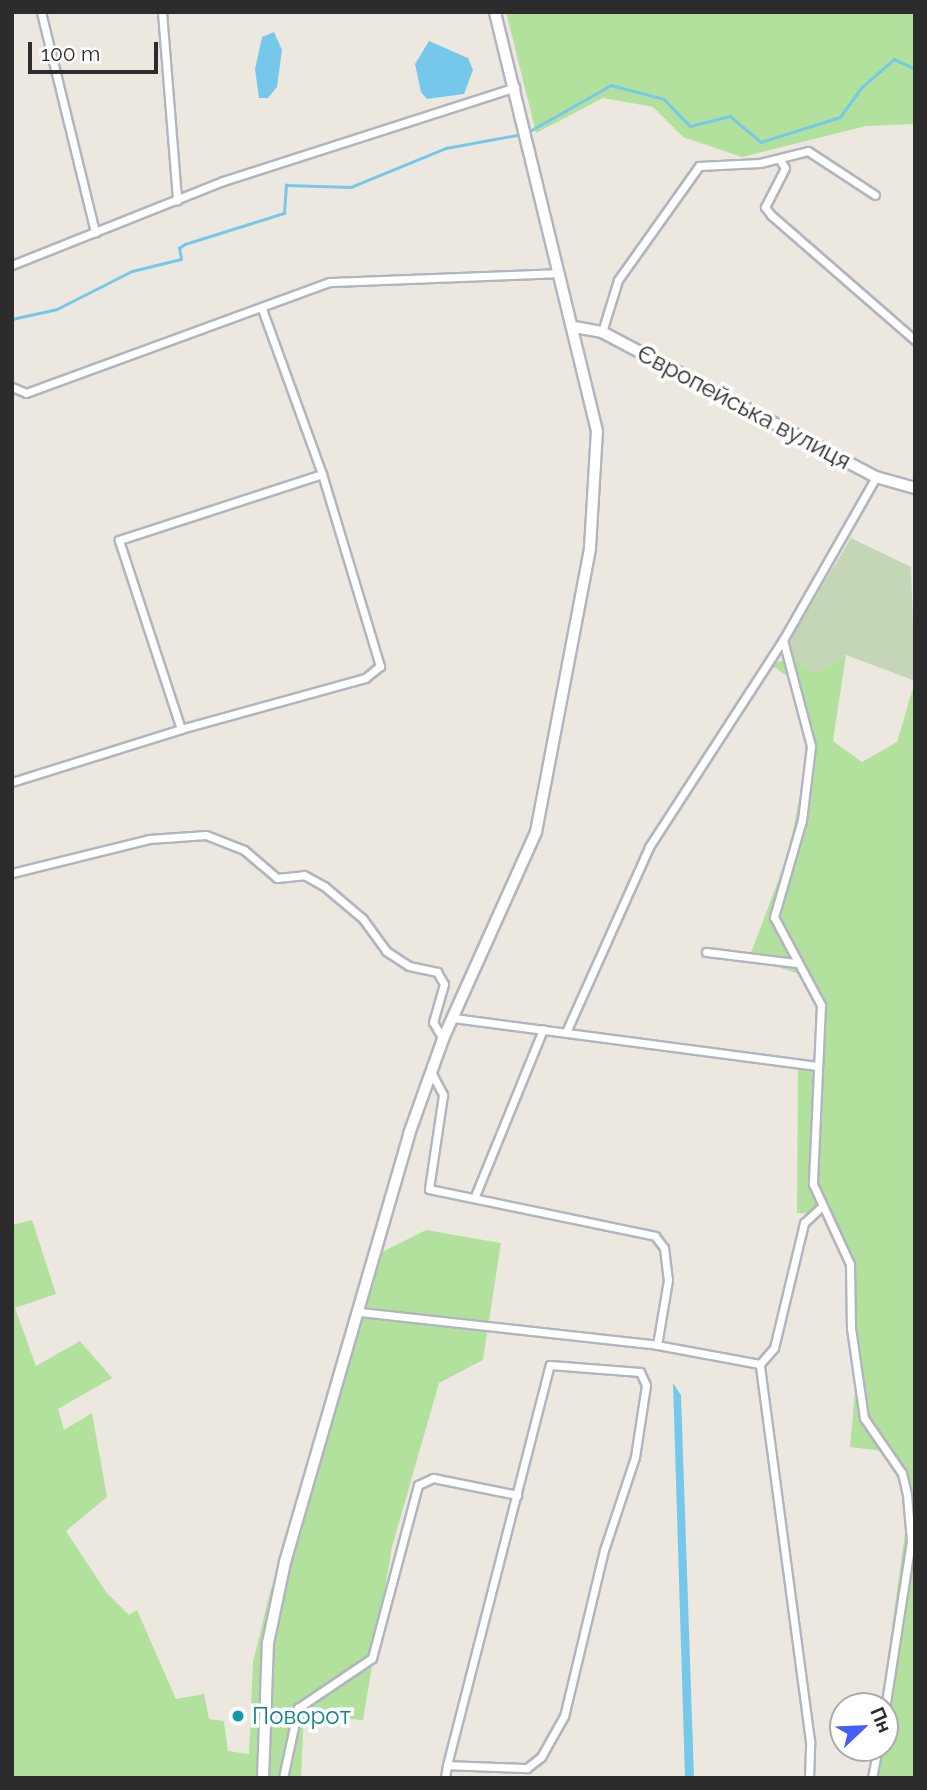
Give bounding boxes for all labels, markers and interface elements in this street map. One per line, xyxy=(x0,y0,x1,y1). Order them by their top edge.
scale bar xyxy=(32,28,161,72)
text: 100 m xyxy=(41,41,100,66)
street label: Європейська вулиця xyxy=(632,339,856,475)
north arrow xyxy=(829,1692,899,1762)
place label: Поворот xyxy=(252,1702,351,1730)
text: Пн xyxy=(866,1704,897,1736)
marker: Поворот xyxy=(230,1708,246,1724)

